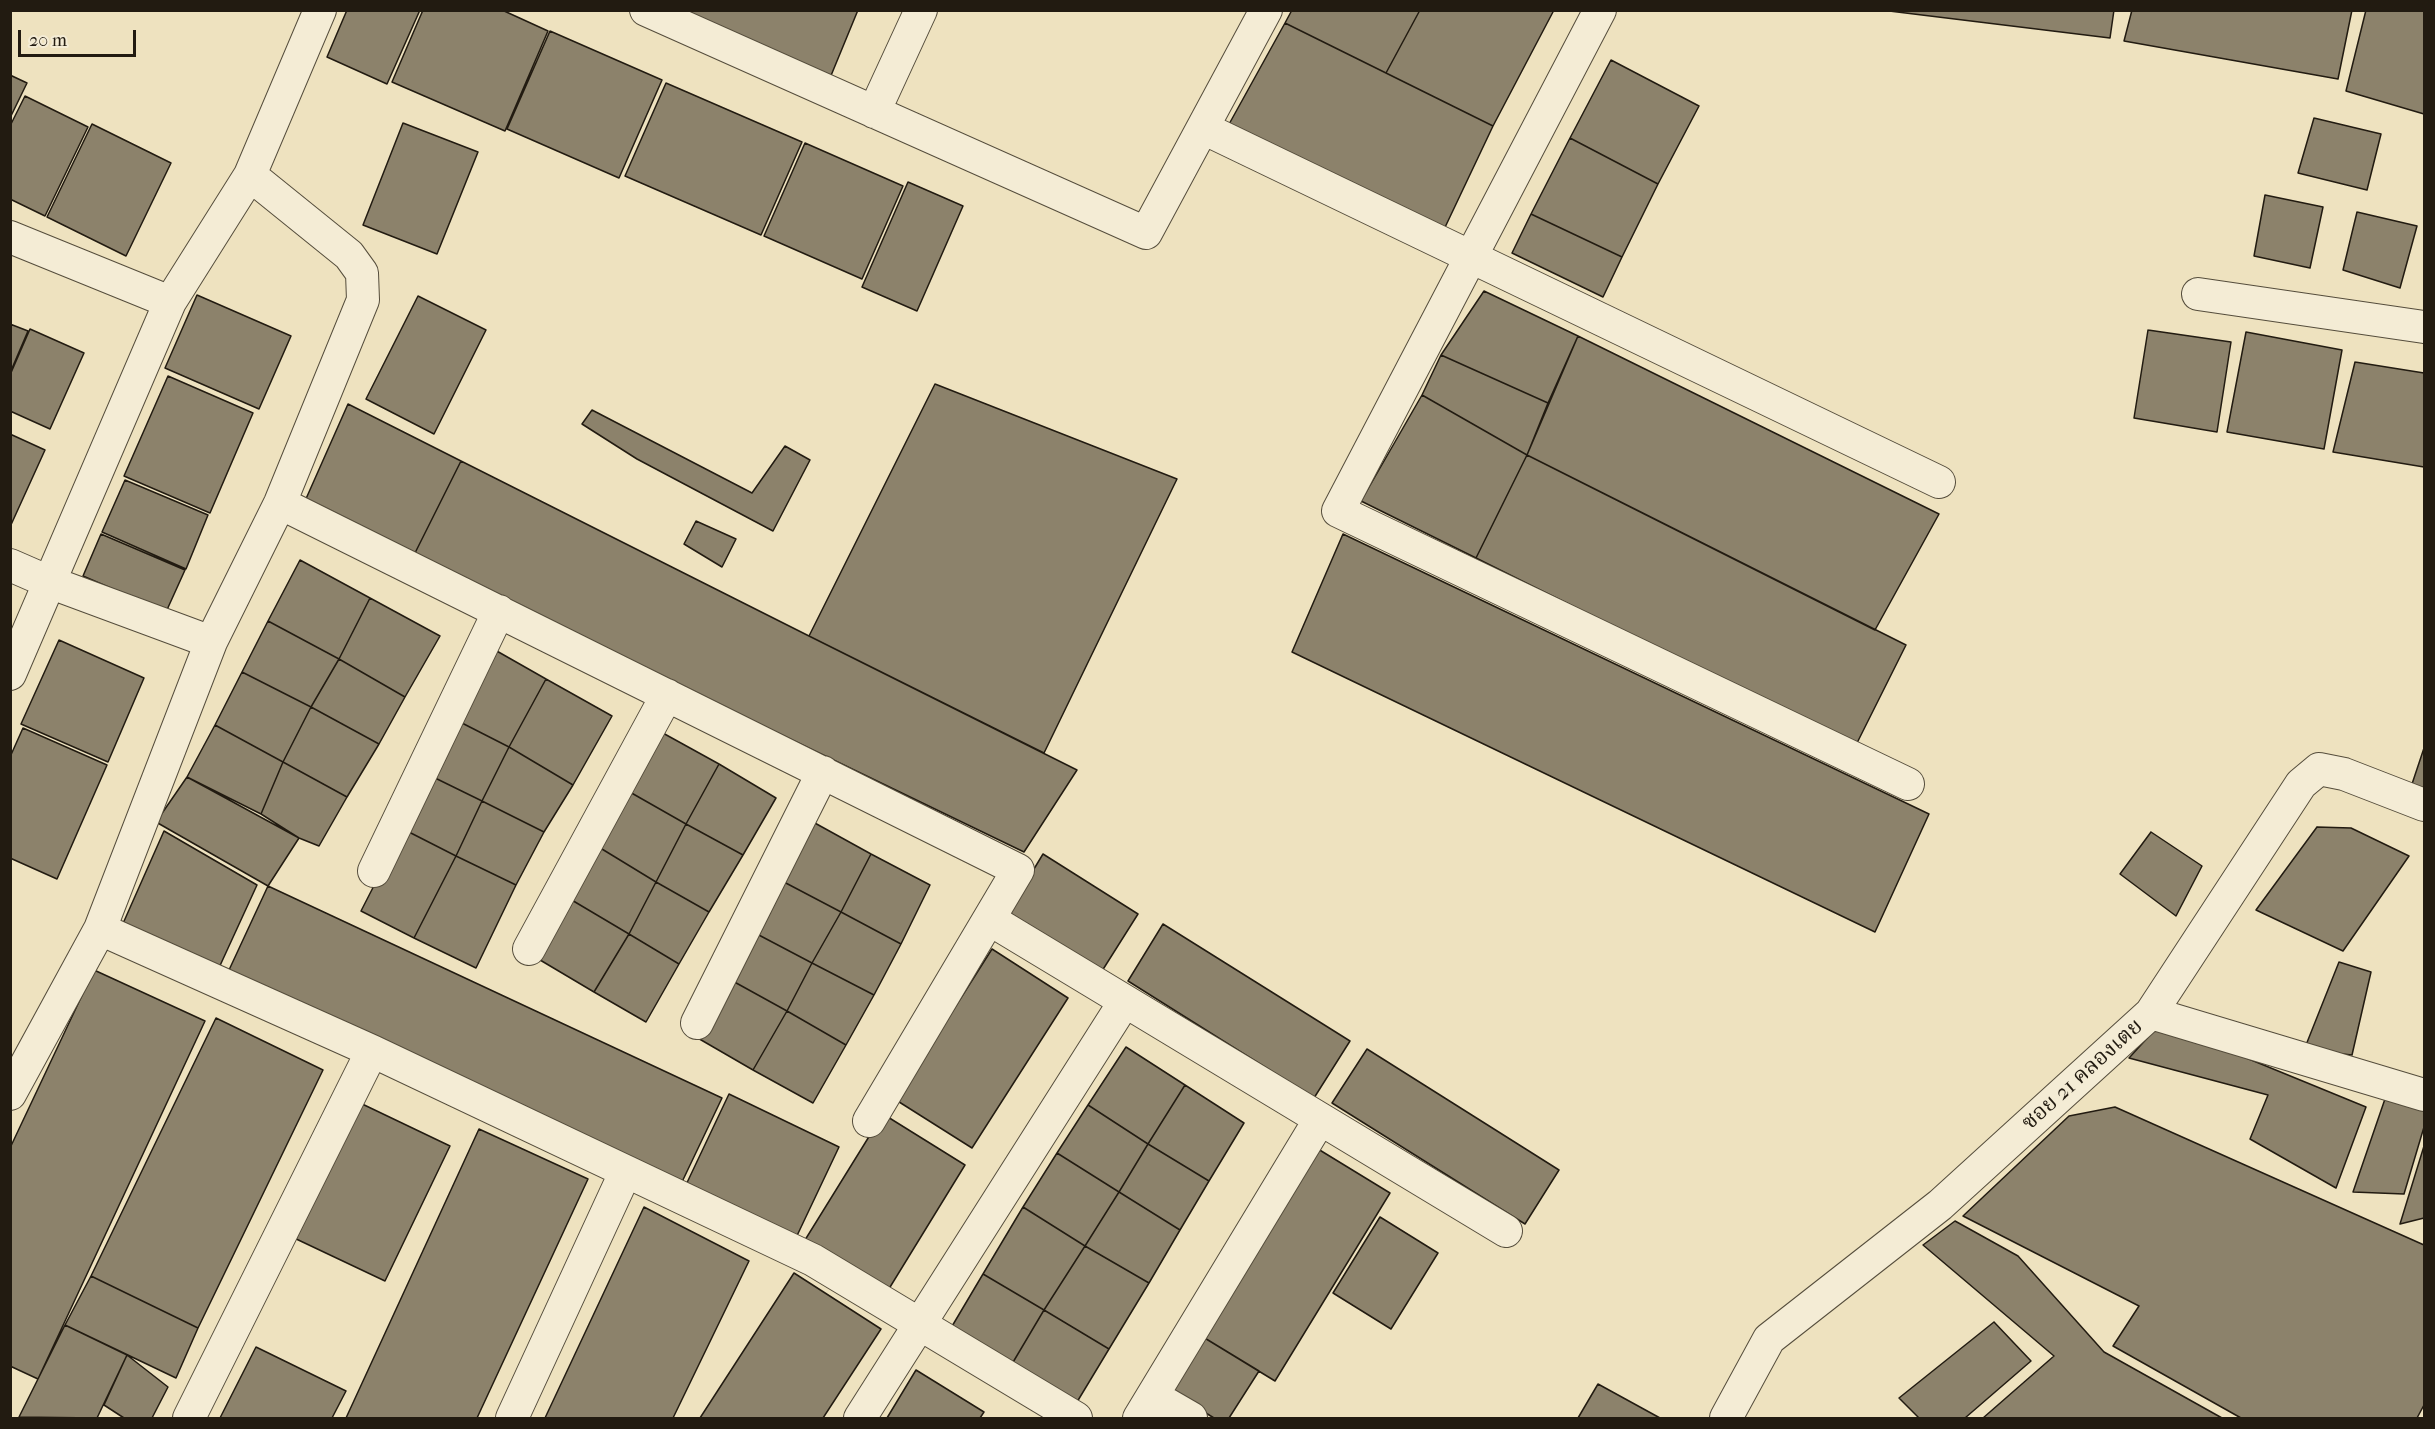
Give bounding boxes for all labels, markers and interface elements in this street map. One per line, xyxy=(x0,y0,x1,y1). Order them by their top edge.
scale bar xyxy=(21,18,140,56)
text: 20 m xyxy=(29,30,67,51)
street label: ซอย 21 คลองเตย xyxy=(2017,1014,2149,1136)

